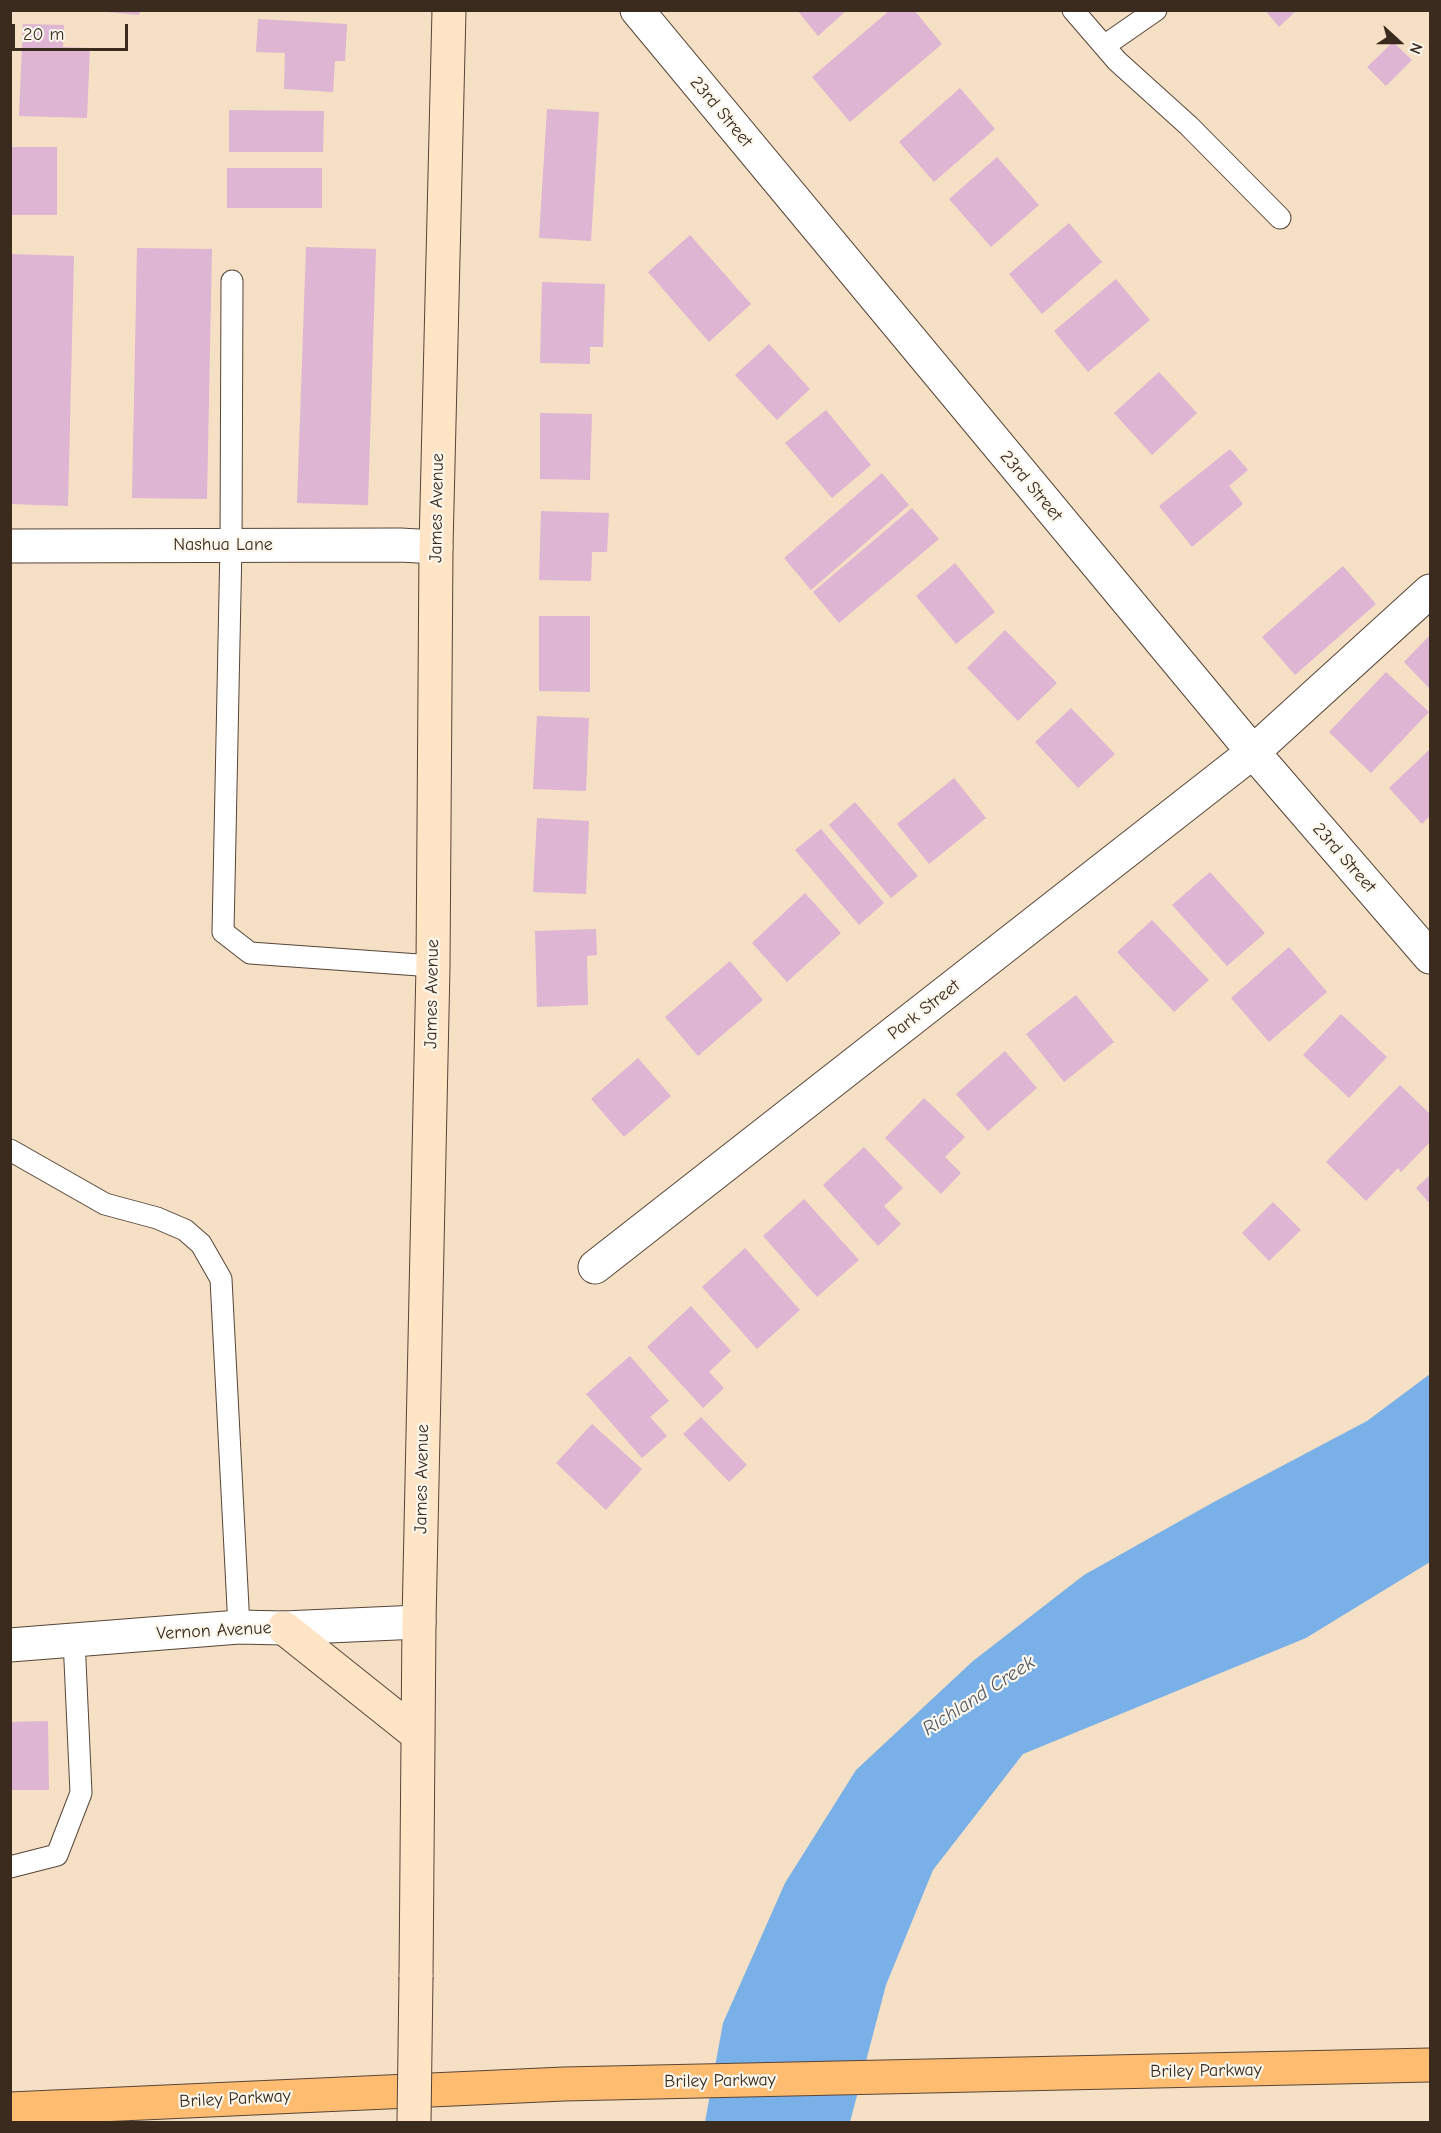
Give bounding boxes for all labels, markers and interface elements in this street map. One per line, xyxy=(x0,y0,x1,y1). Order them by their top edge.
scale bar xyxy=(15,12,130,50)
north arrow xyxy=(1369,12,1429,72)
text: 20 m xyxy=(23,24,64,45)
text: N xyxy=(1406,40,1426,57)
street label: 23rd Street xyxy=(685,72,757,152)
street label: 23rd Street xyxy=(995,446,1067,526)
street label: James Avenue xyxy=(425,453,449,563)
street label: Nashua Lane xyxy=(173,534,273,556)
street label: 23rd Street xyxy=(1308,819,1380,897)
street label: James Avenue xyxy=(420,939,444,1049)
street label: Park Street xyxy=(884,975,964,1045)
street label: James Avenue xyxy=(410,1424,434,1534)
street label: Vernon Avenue xyxy=(156,1617,272,1645)
water label: Richland Creek xyxy=(918,1651,1040,1741)
street label: Briley Parkway xyxy=(1150,2059,1262,2083)
street label: Briley Parkway xyxy=(664,2069,776,2093)
street label: Briley Parkway xyxy=(179,2085,291,2113)

